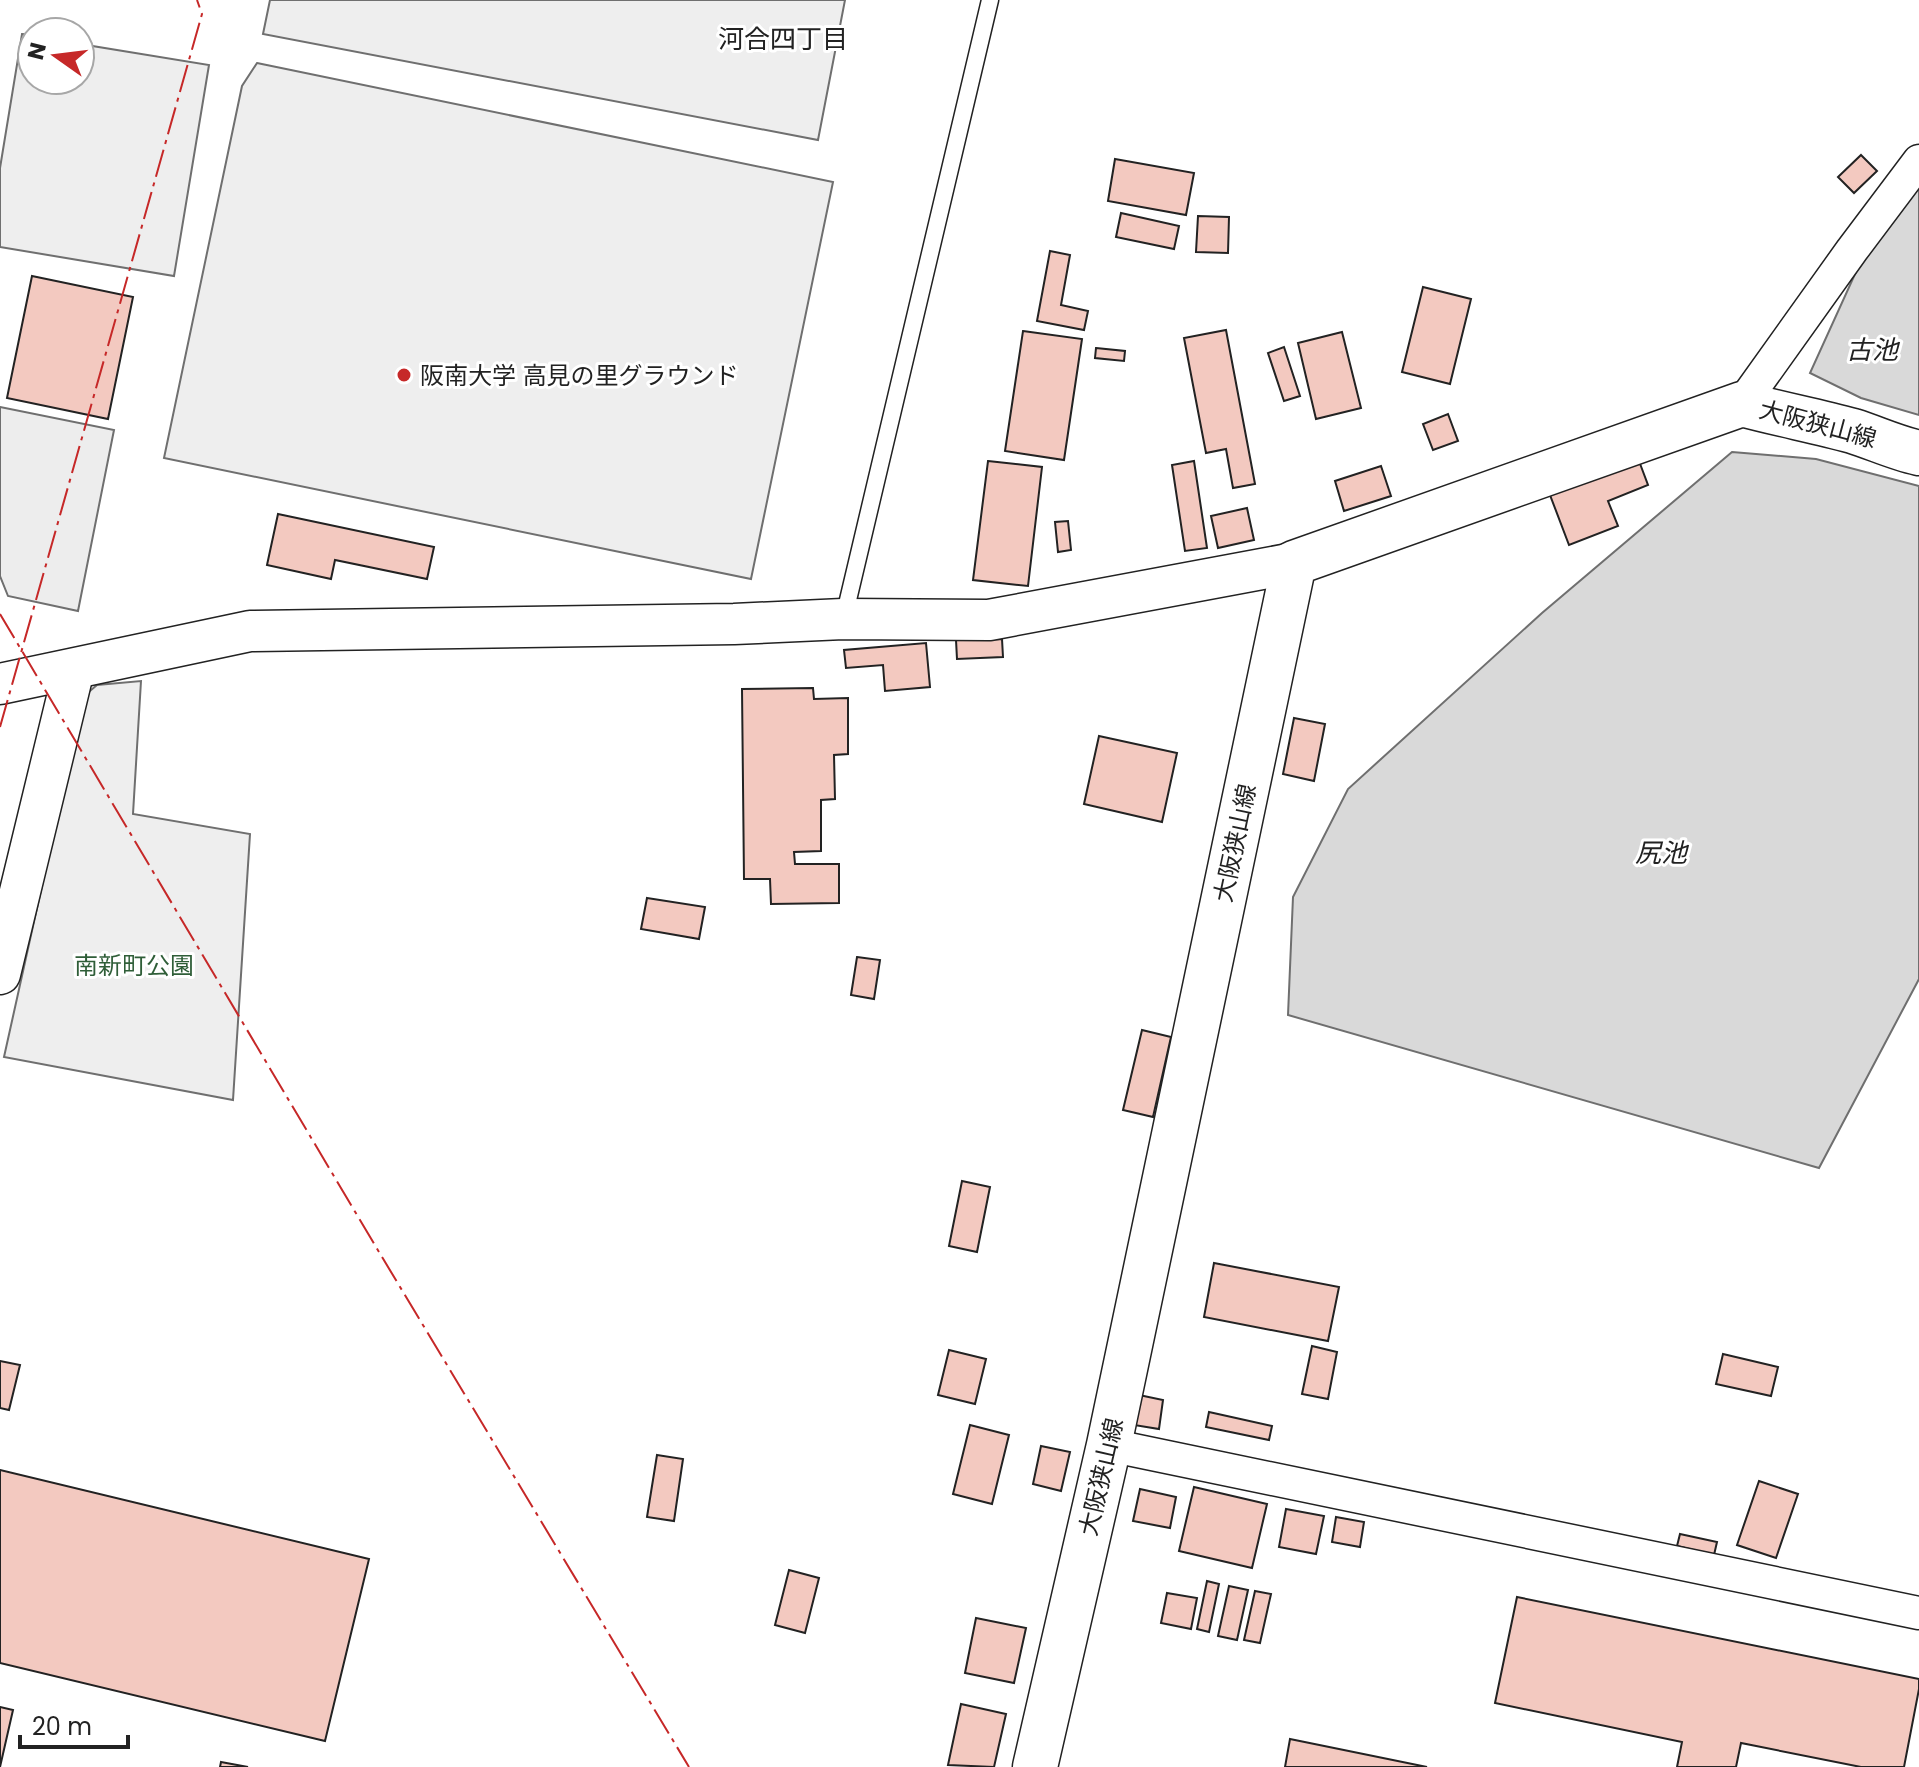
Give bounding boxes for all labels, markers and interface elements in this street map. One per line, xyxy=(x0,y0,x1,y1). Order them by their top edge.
north arrow xyxy=(16,16,96,96)
district label: 河合四丁目 xyxy=(718,21,848,57)
text: N xyxy=(20,40,54,63)
water label: 古池 xyxy=(1846,332,1901,368)
place label: 阪南大学 高見の里グラウンド xyxy=(420,359,738,392)
marker: 阪南大学 高見の里グラウンド xyxy=(395,366,413,384)
street label: 大阪狭山線 xyxy=(1756,393,1880,455)
street label: 大阪狭山線 xyxy=(1206,781,1264,905)
water label: 尻池 xyxy=(1635,835,1690,871)
park label: 南新町公園 xyxy=(74,949,194,982)
street label: 大阪狭山線 xyxy=(1071,1415,1131,1539)
scale bar xyxy=(20,1699,128,1749)
text: 20 m xyxy=(32,1710,92,1743)

